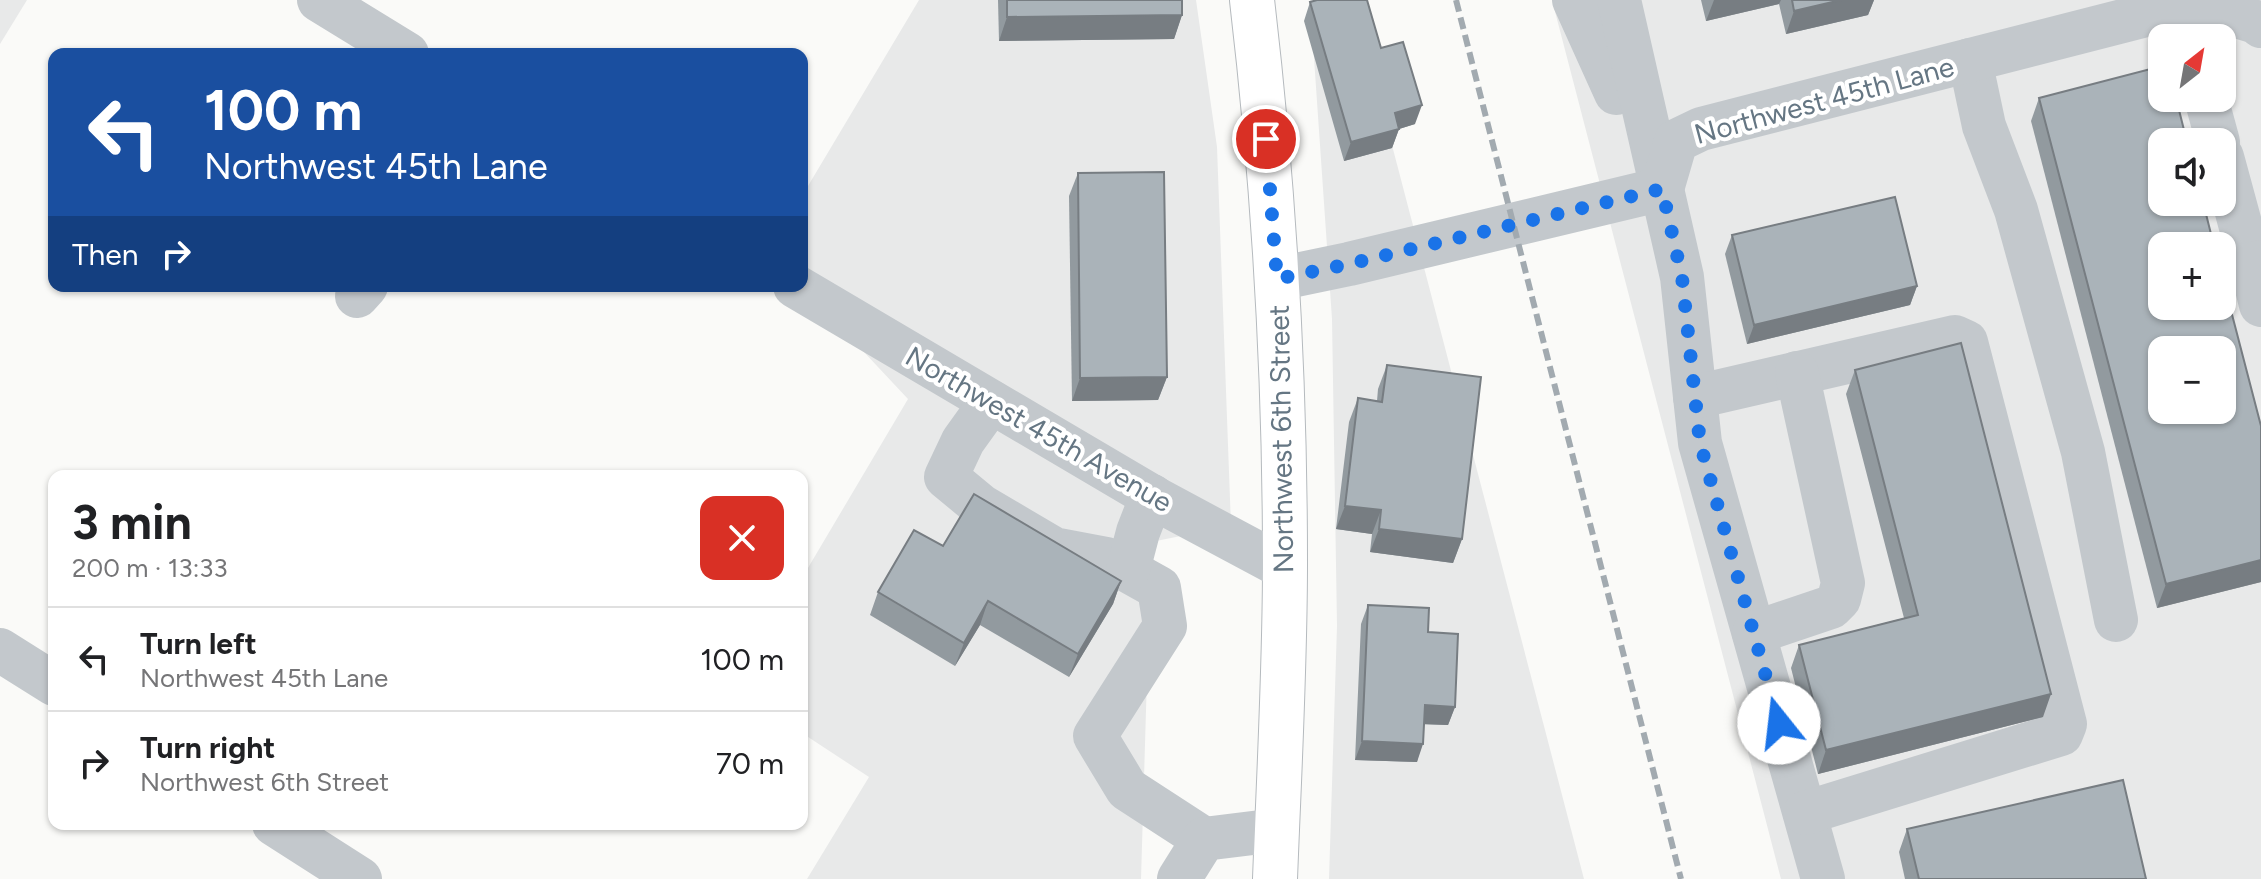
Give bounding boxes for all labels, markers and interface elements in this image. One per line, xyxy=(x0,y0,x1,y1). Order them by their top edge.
north arrow xyxy=(2148,24,2236,112)
map controls xyxy=(2148,24,2236,424)
street label: Northwest 45th Lane xyxy=(1691,49,1957,151)
text: 100 m xyxy=(204,77,362,144)
icon: left xyxy=(72,80,176,184)
pin xyxy=(1232,105,1300,173)
icon: arrive xyxy=(1244,117,1288,161)
button: sound xyxy=(2148,128,2236,216)
text: Northwest 45th Lane xyxy=(204,145,548,188)
icon: right xyxy=(154,232,198,276)
button: + xyxy=(2148,232,2236,320)
text: Then xyxy=(72,236,138,273)
street label: Northwest 6th Street xyxy=(1262,305,1300,573)
button: − xyxy=(2148,336,2236,424)
street label: Northwest 45th Avenue xyxy=(900,339,1178,519)
text: 3 min xyxy=(72,493,192,551)
button: close xyxy=(700,496,784,580)
text: 200 m · 13:33 xyxy=(72,552,228,584)
text: Turn left xyxy=(140,625,257,662)
icon: left xyxy=(72,637,116,681)
text: 100 m xyxy=(700,641,784,678)
text: Northwest 45th Lane xyxy=(140,662,388,694)
position arrow xyxy=(1737,681,1821,765)
text: Turn right xyxy=(140,729,275,766)
icon: right xyxy=(72,741,116,785)
text: 70 m xyxy=(716,745,784,782)
text: Northwest 6th Street xyxy=(140,766,389,798)

